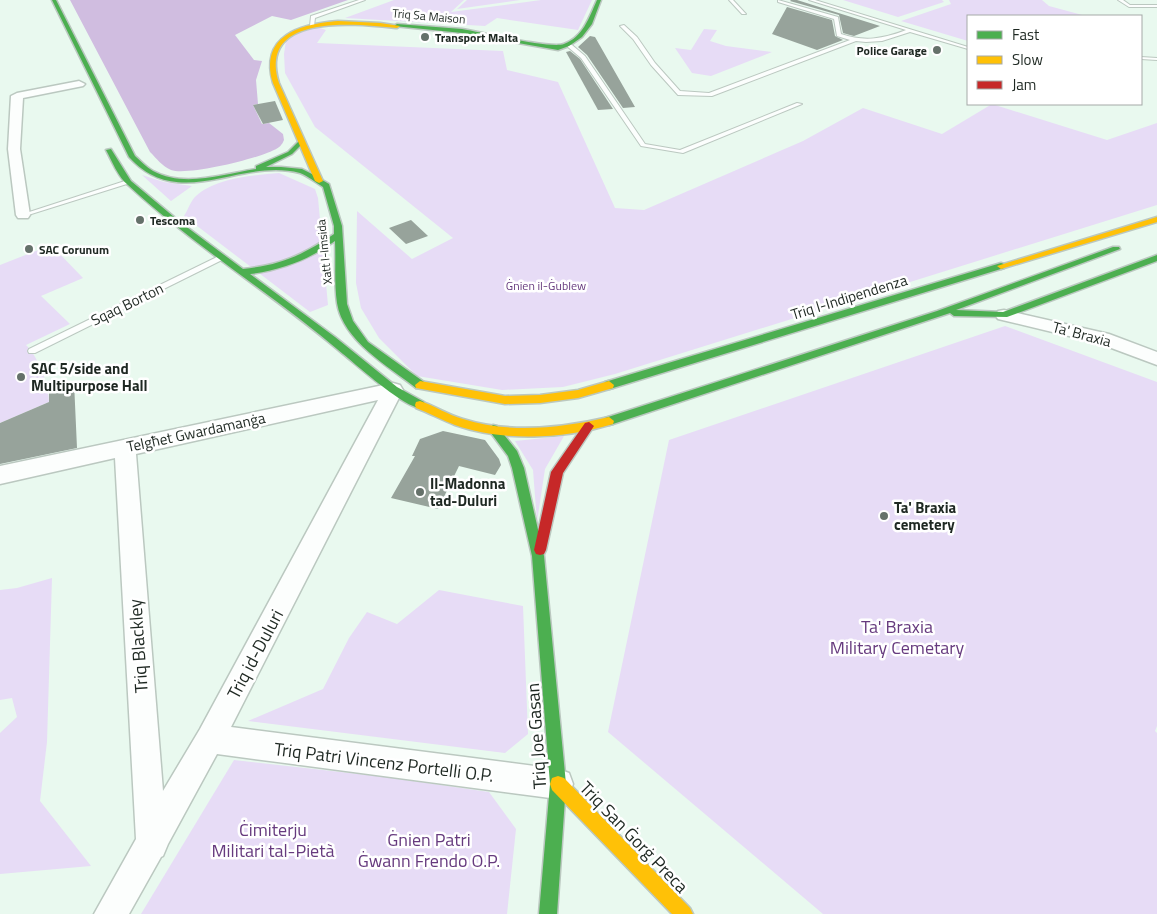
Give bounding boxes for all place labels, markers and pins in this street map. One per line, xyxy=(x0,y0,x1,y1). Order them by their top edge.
place label: Transport Malta xyxy=(435,28,518,47)
marker: Transport Malta xyxy=(419,31,431,43)
place label: Police Garage xyxy=(857,41,927,60)
marker: Police Garage xyxy=(931,44,943,56)
place label: Tescoma xyxy=(150,211,195,230)
marker: Tescoma xyxy=(134,214,146,226)
place label: SAC Corunum xyxy=(39,240,109,259)
marker: SAC Corunum xyxy=(23,243,35,255)
place label: SAC 5/side and Multipurpose Hall xyxy=(31,357,148,397)
marker: SAC 5/side and Multipurpose Hall xyxy=(15,371,27,383)
place label: Il-Madonna tad-Duluri xyxy=(430,472,506,512)
marker: Il-Madonna tad-Duluri xyxy=(414,486,426,498)
place label: Ta' Braxia cemetery xyxy=(894,496,957,536)
marker: Ta' Braxia cemetery xyxy=(878,510,890,522)

